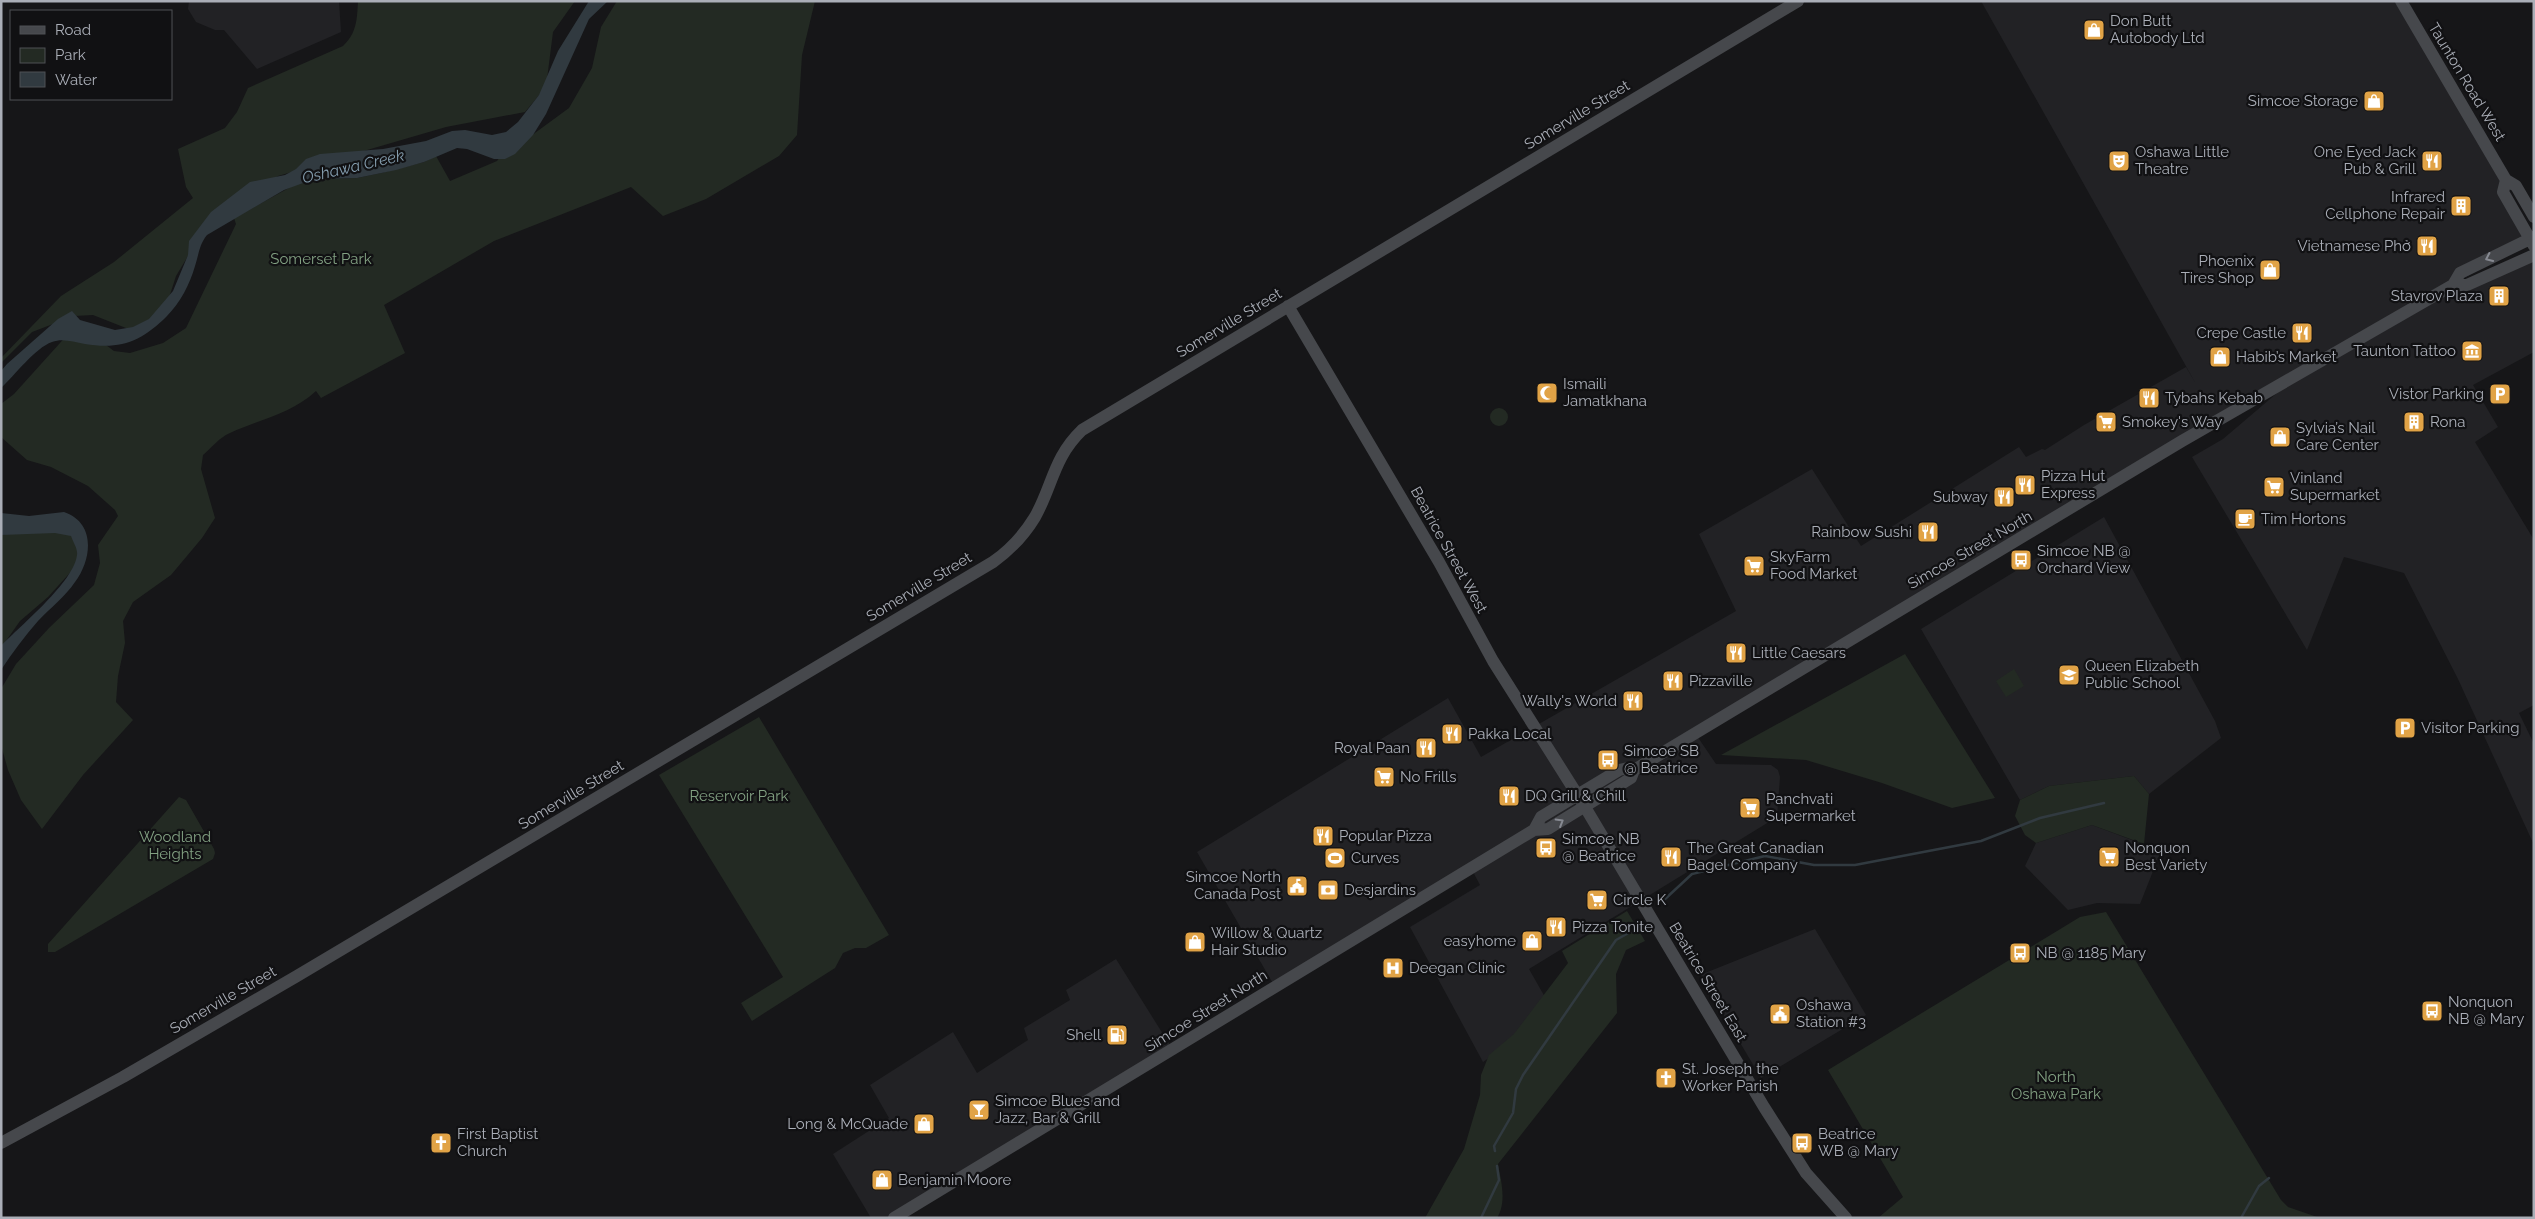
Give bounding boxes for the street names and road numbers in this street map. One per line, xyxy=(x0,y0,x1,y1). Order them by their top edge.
street label: Taunton Road West xyxy=(2425,20,2509,144)
street label: Somerville Street xyxy=(1521,77,1633,153)
street label: Somerville Street xyxy=(1173,285,1285,361)
street label: Beatrice Street West xyxy=(1407,484,1491,616)
street label: Simcoe Street North xyxy=(1905,507,2035,593)
street label: Somerville Street xyxy=(863,549,975,625)
street label: Somerville Street xyxy=(515,757,627,833)
street label: Beatrice Street East xyxy=(1665,919,1751,1045)
street label: Somerville Street xyxy=(167,962,279,1038)
street label: Simcoe Street North xyxy=(1142,966,1270,1056)

